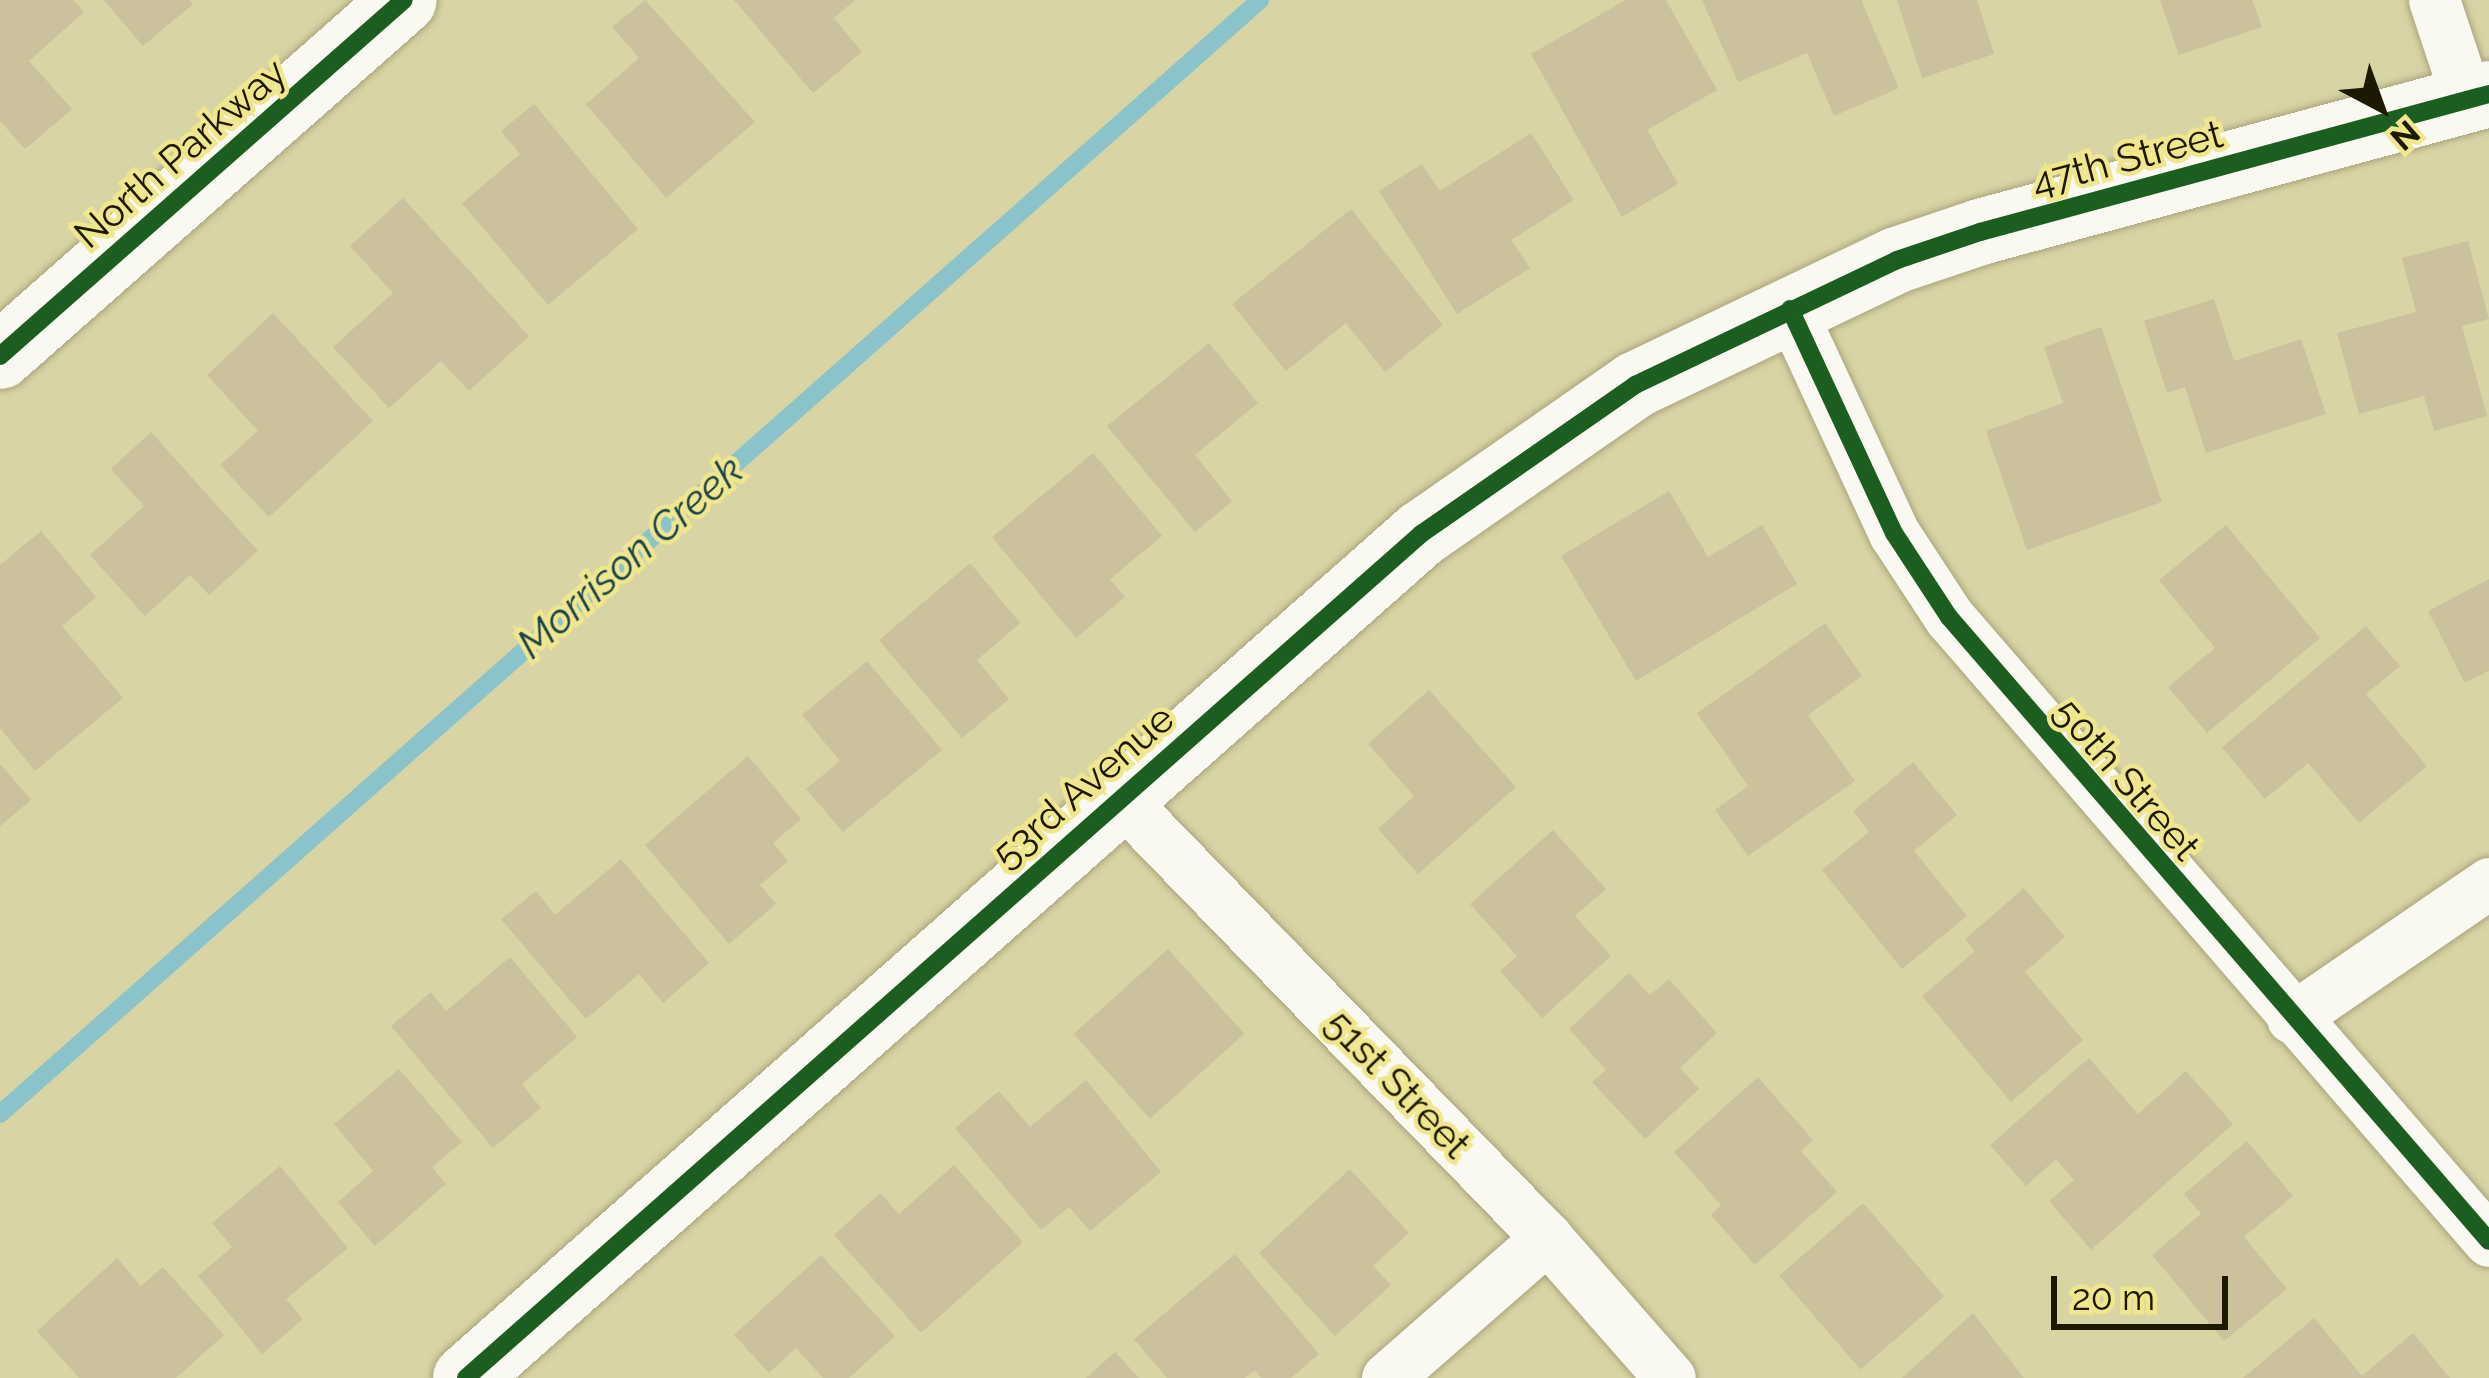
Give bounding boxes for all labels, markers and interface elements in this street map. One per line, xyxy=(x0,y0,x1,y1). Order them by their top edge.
street label: North Parkway xyxy=(65,48,295,258)
north arrow xyxy=(2321,48,2441,168)
street label: 47th Street xyxy=(2026,110,2228,206)
text: N xyxy=(2383,113,2427,159)
water label: Morrison Creek xyxy=(507,445,753,669)
street label: 50th Street xyxy=(2044,689,2210,869)
street label: 53rd Avenue xyxy=(982,694,1184,878)
street label: 51st Street xyxy=(1316,1000,1480,1168)
scale bar xyxy=(2057,1252,2234,1326)
text: 20 m xyxy=(2072,1276,2155,1318)

